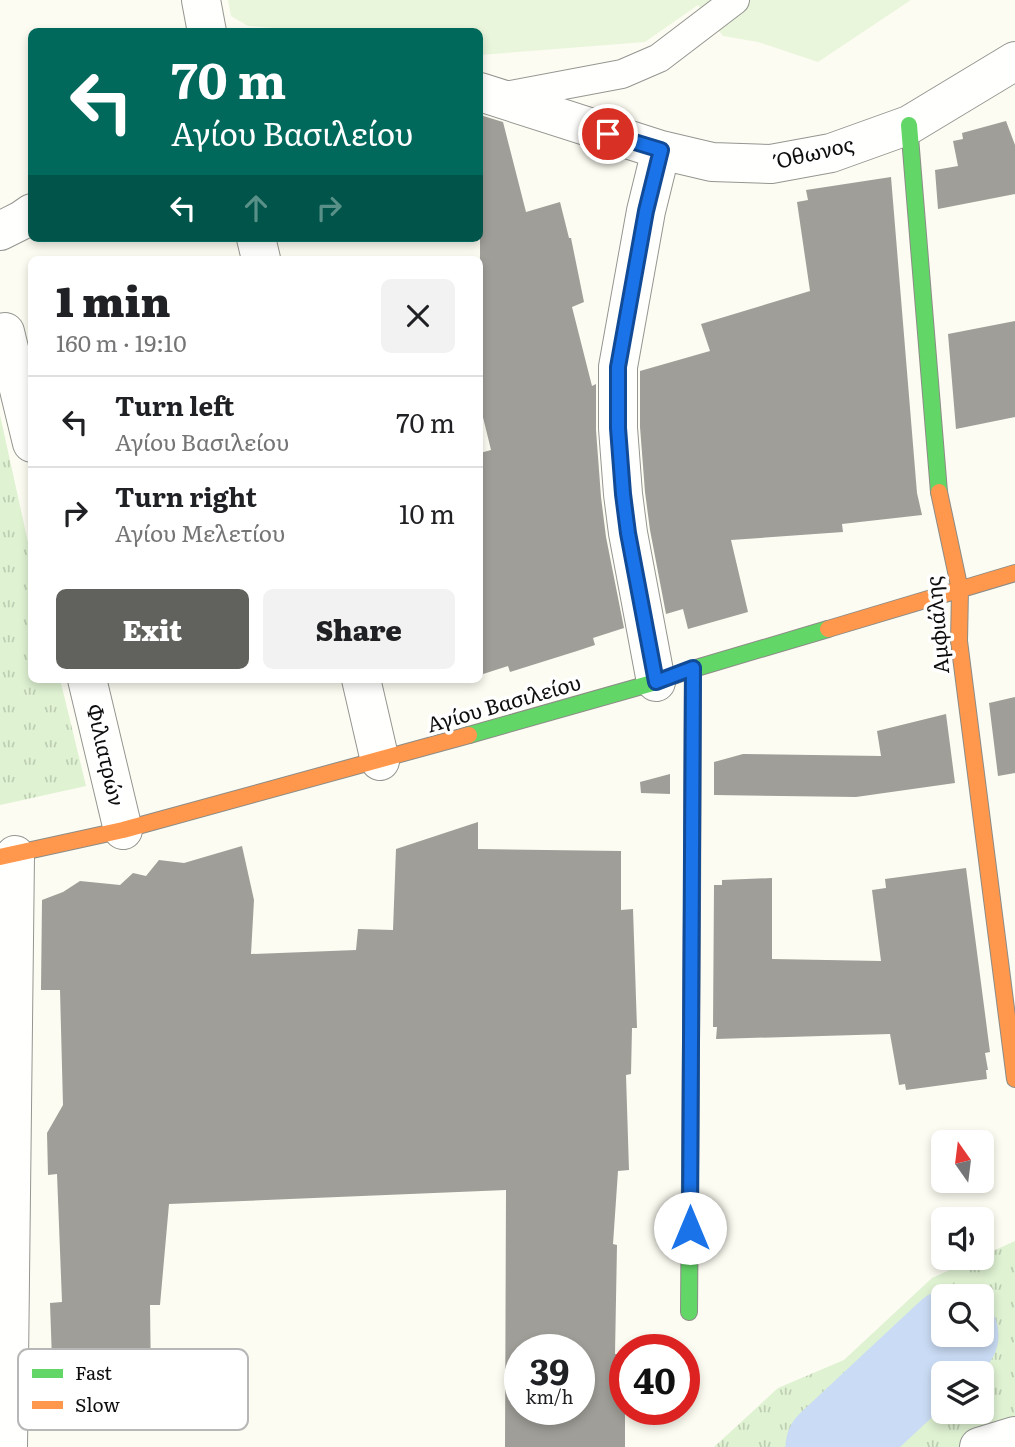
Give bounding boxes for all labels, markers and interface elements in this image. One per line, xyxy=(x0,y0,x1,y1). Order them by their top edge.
text: 70 m xyxy=(171,41,286,114)
icon: left xyxy=(56,56,147,147)
pin xyxy=(578,104,638,164)
text: Αγίου Βασιλείου xyxy=(171,108,413,156)
icon: arrive xyxy=(589,115,627,153)
street label: Όθωνος xyxy=(769,127,856,175)
icon: left xyxy=(164,189,202,227)
icon: ahead xyxy=(237,189,275,227)
icon: right xyxy=(310,189,348,227)
text: 1 min xyxy=(56,268,171,330)
button: close xyxy=(381,279,455,353)
text: 160 m · 19:10 xyxy=(56,325,186,359)
text: Turn left xyxy=(115,385,234,424)
text: 70 m xyxy=(396,402,455,441)
icon: left xyxy=(56,403,94,441)
text: Αγίου Βασιλείου xyxy=(115,424,289,458)
text: Turn right xyxy=(115,476,257,515)
text: 10 m xyxy=(399,493,455,532)
icon: right xyxy=(56,494,94,532)
text: Αγίου Μελετίου xyxy=(115,515,285,549)
street label: Αμφιάλης xyxy=(916,575,955,675)
button: Exit xyxy=(56,589,249,669)
button: Share xyxy=(263,589,455,669)
street label: Αγίου Βασιλείου xyxy=(423,665,584,738)
street label: Φιλιατρών xyxy=(81,700,134,809)
north arrow xyxy=(931,1130,994,1194)
map controls xyxy=(931,1130,994,1424)
position arrow xyxy=(653,1191,727,1265)
button: sound xyxy=(931,1207,994,1270)
button: search xyxy=(931,1284,994,1347)
speed limit sign: 40 xyxy=(609,1334,700,1425)
text: 39 xyxy=(530,1344,569,1396)
legend xyxy=(18,1349,248,1430)
text: Fast xyxy=(75,1358,112,1386)
button: layers xyxy=(931,1361,994,1424)
text: km/h xyxy=(526,1383,573,1410)
text: Slow xyxy=(75,1390,120,1418)

